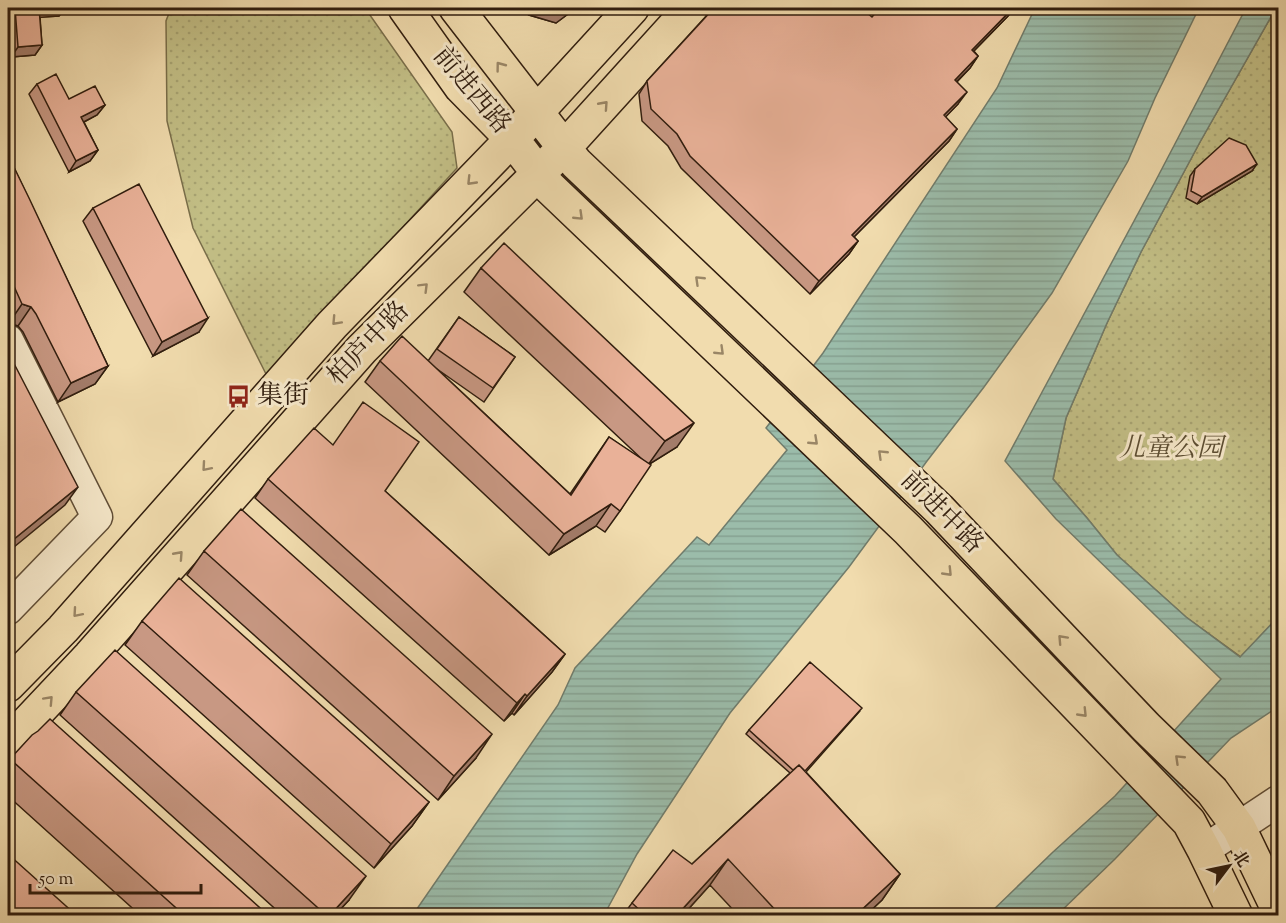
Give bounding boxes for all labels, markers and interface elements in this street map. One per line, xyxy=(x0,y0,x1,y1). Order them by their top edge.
street label: 前进西路 xyxy=(423,39,519,143)
one-way arrow xyxy=(497,61,508,72)
one-way arrow xyxy=(597,101,608,111)
one-way arrow xyxy=(467,174,478,184)
one-way arrow xyxy=(571,208,582,219)
one-way arrow xyxy=(696,276,706,287)
one-way arrow xyxy=(416,284,427,295)
street label: 柏庐中路 xyxy=(320,294,418,394)
one-way arrow xyxy=(332,314,343,325)
one-way arrow xyxy=(712,343,723,354)
place label: 集街 xyxy=(257,378,309,415)
bus stop icon: 集街 xyxy=(226,383,252,409)
park label: 儿童公园 xyxy=(1119,431,1227,468)
one-way arrow xyxy=(807,433,818,444)
one-way arrow xyxy=(878,451,889,462)
one-way arrow xyxy=(203,460,214,471)
street label: 前进中路 xyxy=(891,463,991,563)
one-way arrow xyxy=(172,552,183,562)
one-way arrow xyxy=(941,564,952,575)
one-way arrow xyxy=(73,606,84,617)
one-way arrow xyxy=(1059,635,1070,646)
one-way arrow xyxy=(41,697,52,708)
one-way arrow xyxy=(1076,705,1087,716)
one-way arrow xyxy=(1176,756,1187,767)
north arrow xyxy=(1199,836,1259,896)
text: 北 xyxy=(1226,846,1254,872)
scale bar xyxy=(30,857,201,895)
text: 50 m xyxy=(38,867,74,893)

